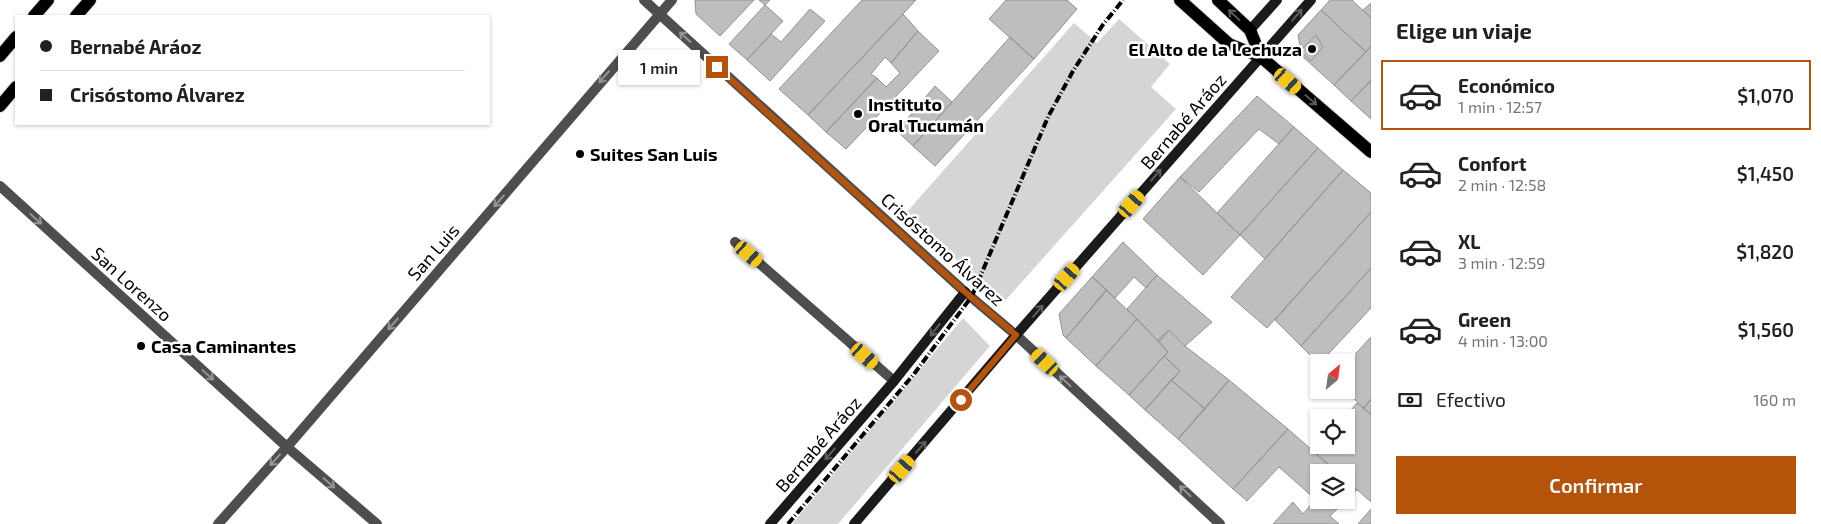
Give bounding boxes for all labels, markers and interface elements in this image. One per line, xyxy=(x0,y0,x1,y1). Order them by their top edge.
one-way arrow xyxy=(1228,9,1241,21)
one-way arrow xyxy=(1292,9,1303,22)
text: Elige un viaje xyxy=(1396,17,1532,43)
one-way arrow xyxy=(678,31,691,43)
text: Bernabé Aráoz xyxy=(70,35,201,58)
place label: El Alto de la Lechuza xyxy=(1128,38,1302,60)
marker: El Alto de la Lechuza xyxy=(1306,43,1318,55)
callout: 1 min xyxy=(617,50,700,84)
route end xyxy=(706,56,728,78)
text: 1 min xyxy=(640,58,678,77)
car xyxy=(1271,65,1304,97)
street label: Bernabé Aráoz xyxy=(1135,69,1231,173)
one-way arrow xyxy=(599,71,610,84)
icon: car xyxy=(1398,73,1443,118)
text: Económico xyxy=(1458,74,1555,97)
text: Crisóstomo Álvarez xyxy=(70,83,245,106)
text: $1,070 xyxy=(1737,84,1794,107)
place label: Instituto Oral Tucumán xyxy=(868,93,984,136)
one-way arrow xyxy=(1304,94,1317,106)
text: 1 min · 12:57 xyxy=(1458,97,1542,116)
marker: Instituto Oral Tucumán xyxy=(852,108,864,120)
place label: Suites San Luis xyxy=(590,143,718,165)
marker: Suites San Luis xyxy=(574,148,586,160)
icon: car xyxy=(1398,151,1443,196)
text: Confort xyxy=(1458,152,1526,175)
text: $1,450 xyxy=(1737,162,1794,185)
one-way arrow xyxy=(1151,169,1162,182)
text: 2 min · 12:58 xyxy=(1458,175,1546,194)
street label: Crisóstomo Álvarez xyxy=(877,188,1009,310)
car xyxy=(1116,188,1147,220)
one-way arrow xyxy=(493,194,504,207)
one-way arrow xyxy=(30,213,43,225)
street label: San Luis xyxy=(403,219,463,285)
icon: car xyxy=(1398,229,1443,274)
text: XL xyxy=(1458,230,1480,253)
car xyxy=(732,238,765,270)
text: $1,820 xyxy=(1736,240,1794,263)
street label: San Lorenzo xyxy=(87,242,177,326)
text: 3 min · 12:59 xyxy=(1458,253,1546,272)
car xyxy=(1051,261,1082,293)
one-way arrow xyxy=(1032,304,1043,317)
icon: car xyxy=(1398,307,1443,352)
text: Green xyxy=(1458,308,1511,331)
one-way arrow xyxy=(387,317,398,330)
text: $1,560 xyxy=(1738,318,1794,341)
one-way arrow xyxy=(929,323,940,336)
text: 4 min · 13:00 xyxy=(1458,331,1548,350)
place label: Casa Caminantes xyxy=(151,335,296,357)
marker: Casa Caminantes xyxy=(135,340,147,352)
car xyxy=(848,340,881,372)
car xyxy=(1028,346,1061,378)
north arrow xyxy=(1310,354,1355,399)
map controls xyxy=(1310,354,1355,509)
one-way arrow xyxy=(202,369,215,381)
one-way arrow xyxy=(1059,375,1071,387)
icon: cash xyxy=(1396,386,1424,414)
text: Efectivo xyxy=(1436,388,1506,411)
route start xyxy=(950,389,972,411)
text: 160 m xyxy=(1753,390,1796,409)
street label: Bernabé Aráoz xyxy=(770,392,866,496)
button: locate xyxy=(1310,409,1355,454)
one-way arrow xyxy=(915,441,926,454)
one-way arrow xyxy=(825,448,836,461)
car xyxy=(886,453,917,485)
one-way arrow xyxy=(269,454,281,467)
button: Confirmar xyxy=(1396,456,1796,514)
button: layers xyxy=(1310,464,1355,509)
one-way arrow xyxy=(323,478,336,489)
one-way arrow xyxy=(1178,485,1191,497)

